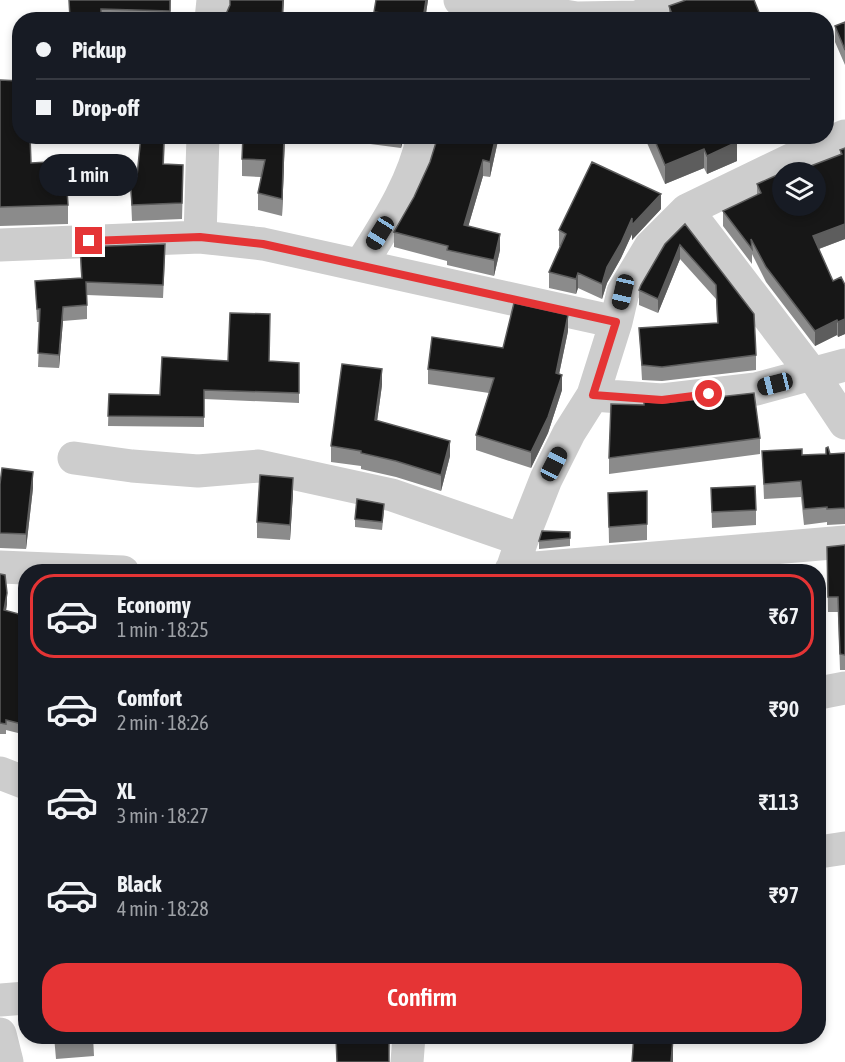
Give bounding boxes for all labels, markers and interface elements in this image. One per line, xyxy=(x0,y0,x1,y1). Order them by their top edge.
text: Pickup xyxy=(72,37,127,63)
text: Drop-off xyxy=(72,95,139,121)
callout: 1 min xyxy=(40,154,138,196)
map controls xyxy=(772,162,826,216)
button: layers xyxy=(772,162,826,216)
text: 1 min xyxy=(68,163,109,186)
car xyxy=(363,213,397,253)
route end xyxy=(75,227,102,254)
car xyxy=(610,272,636,312)
car xyxy=(755,371,795,397)
route start xyxy=(695,380,722,407)
car xyxy=(538,444,570,484)
icon: car xyxy=(45,589,99,643)
text: Economy xyxy=(117,592,191,618)
text: ₹67 xyxy=(769,603,799,629)
text: 1 min · 18:25 xyxy=(117,618,209,641)
icon: car xyxy=(45,682,99,736)
text: Comfort xyxy=(117,685,182,711)
text: ₹90 xyxy=(769,696,799,722)
text: 2 min · 18:26 xyxy=(117,711,209,734)
icon: car xyxy=(45,775,99,829)
text: XL xyxy=(117,778,135,804)
text: ₹113 xyxy=(759,789,799,815)
text: 3 min · 18:27 xyxy=(117,804,209,827)
icon: car xyxy=(45,868,99,922)
text: Black xyxy=(117,871,161,897)
text: ₹97 xyxy=(769,882,799,908)
text: 4 min · 18:28 xyxy=(117,897,209,920)
button: Confirm xyxy=(42,963,802,1032)

